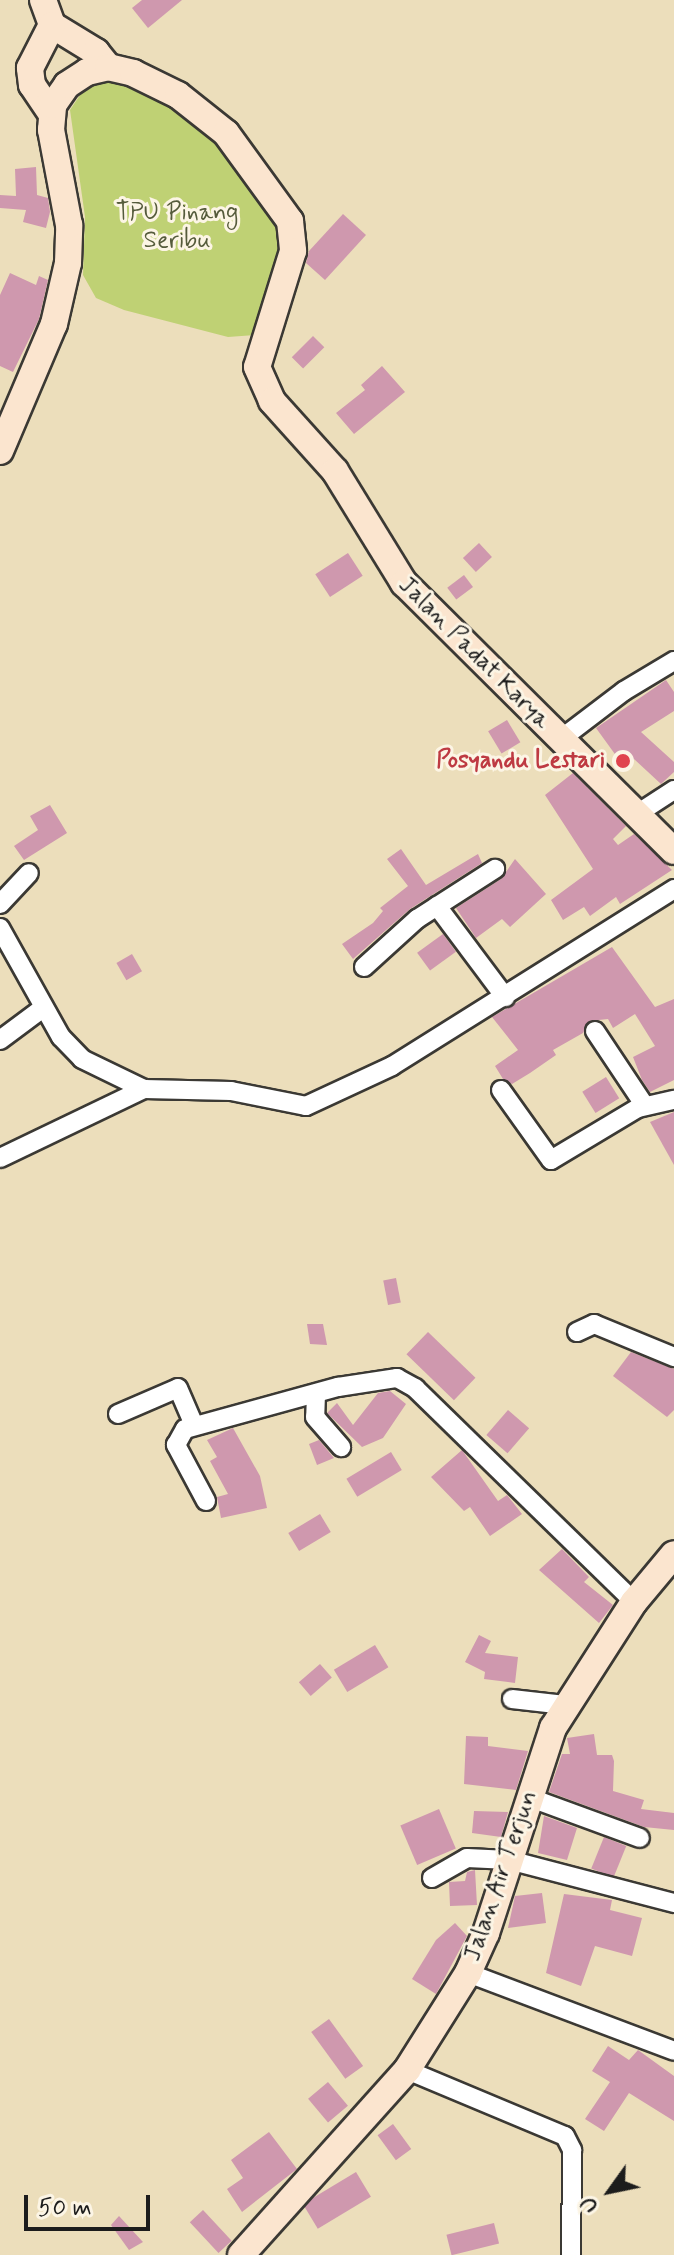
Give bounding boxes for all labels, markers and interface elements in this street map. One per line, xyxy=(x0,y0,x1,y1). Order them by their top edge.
park label: TPU Pinang Seribu xyxy=(116,199,238,255)
street label: Jalan Padat Karya xyxy=(394,573,554,733)
place label: Posyandu Lestari xyxy=(436,747,605,775)
marker: Posyandu Lestari xyxy=(612,750,634,772)
street label: Jalan Air Terjun xyxy=(461,1794,541,1958)
north arrow xyxy=(570,2151,650,2231)
scale bar xyxy=(28,2179,154,2229)
text: U xyxy=(574,2190,606,2218)
text: 50 m xyxy=(38,2193,92,2224)

